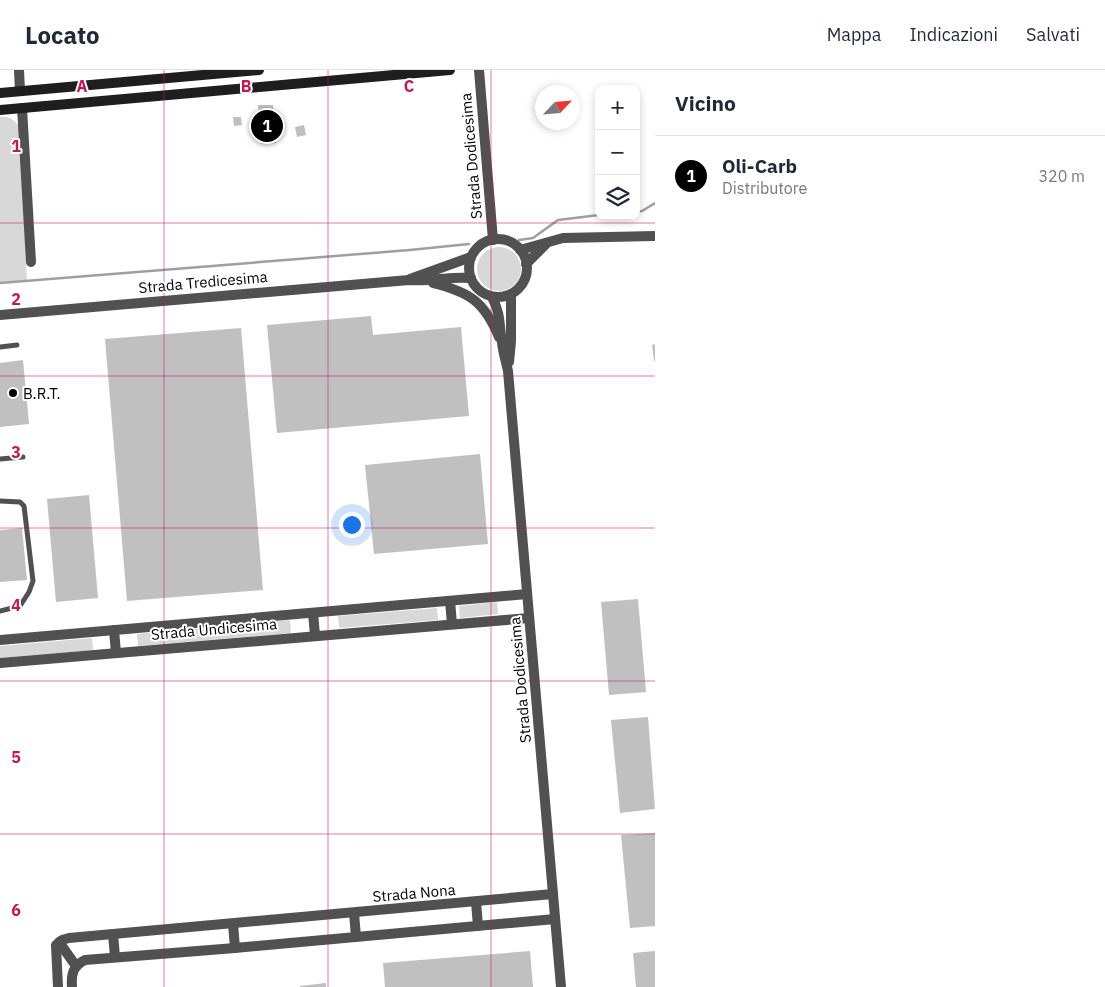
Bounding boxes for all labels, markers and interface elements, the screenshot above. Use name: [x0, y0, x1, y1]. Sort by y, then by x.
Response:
text: Locato: [25, 19, 100, 51]
text: Mappa: [827, 23, 881, 46]
text: Indicazioni: [909, 23, 998, 46]
text: Salvati: [1026, 23, 1080, 46]
text: A: [77, 76, 88, 96]
text: B: [241, 76, 252, 96]
text: C: [404, 76, 414, 96]
north arrow: [535, 85, 580, 130]
map controls: [595, 85, 640, 220]
button: +: [595, 85, 640, 130]
text: Vicino: [675, 89, 736, 117]
street label: Strada Dodicesima: [456, 92, 486, 220]
pin: 1: [251, 107, 283, 145]
button: −: [595, 130, 640, 175]
text: 1: [11, 136, 21, 156]
text: Oli-Carb: [722, 154, 797, 178]
text: 1: [686, 166, 696, 186]
text: 320 m: [1038, 166, 1085, 186]
button: layers: [595, 175, 640, 220]
text: Distributore: [722, 178, 807, 198]
street label: Strada Tredicesima: [138, 267, 268, 297]
text: 2: [11, 289, 21, 309]
place label: B.R.T.: [23, 384, 61, 403]
marker: B.R.T.: [7, 387, 19, 399]
text: 3: [11, 442, 21, 462]
your location: [339, 512, 365, 538]
text: 4: [11, 595, 21, 615]
street label: Strada Undicesima: [150, 614, 278, 644]
street label: Strada Dodicesima: [505, 616, 535, 744]
text: 5: [11, 747, 21, 767]
street label: Strada Nona: [372, 880, 456, 906]
text: 6: [11, 900, 21, 920]

